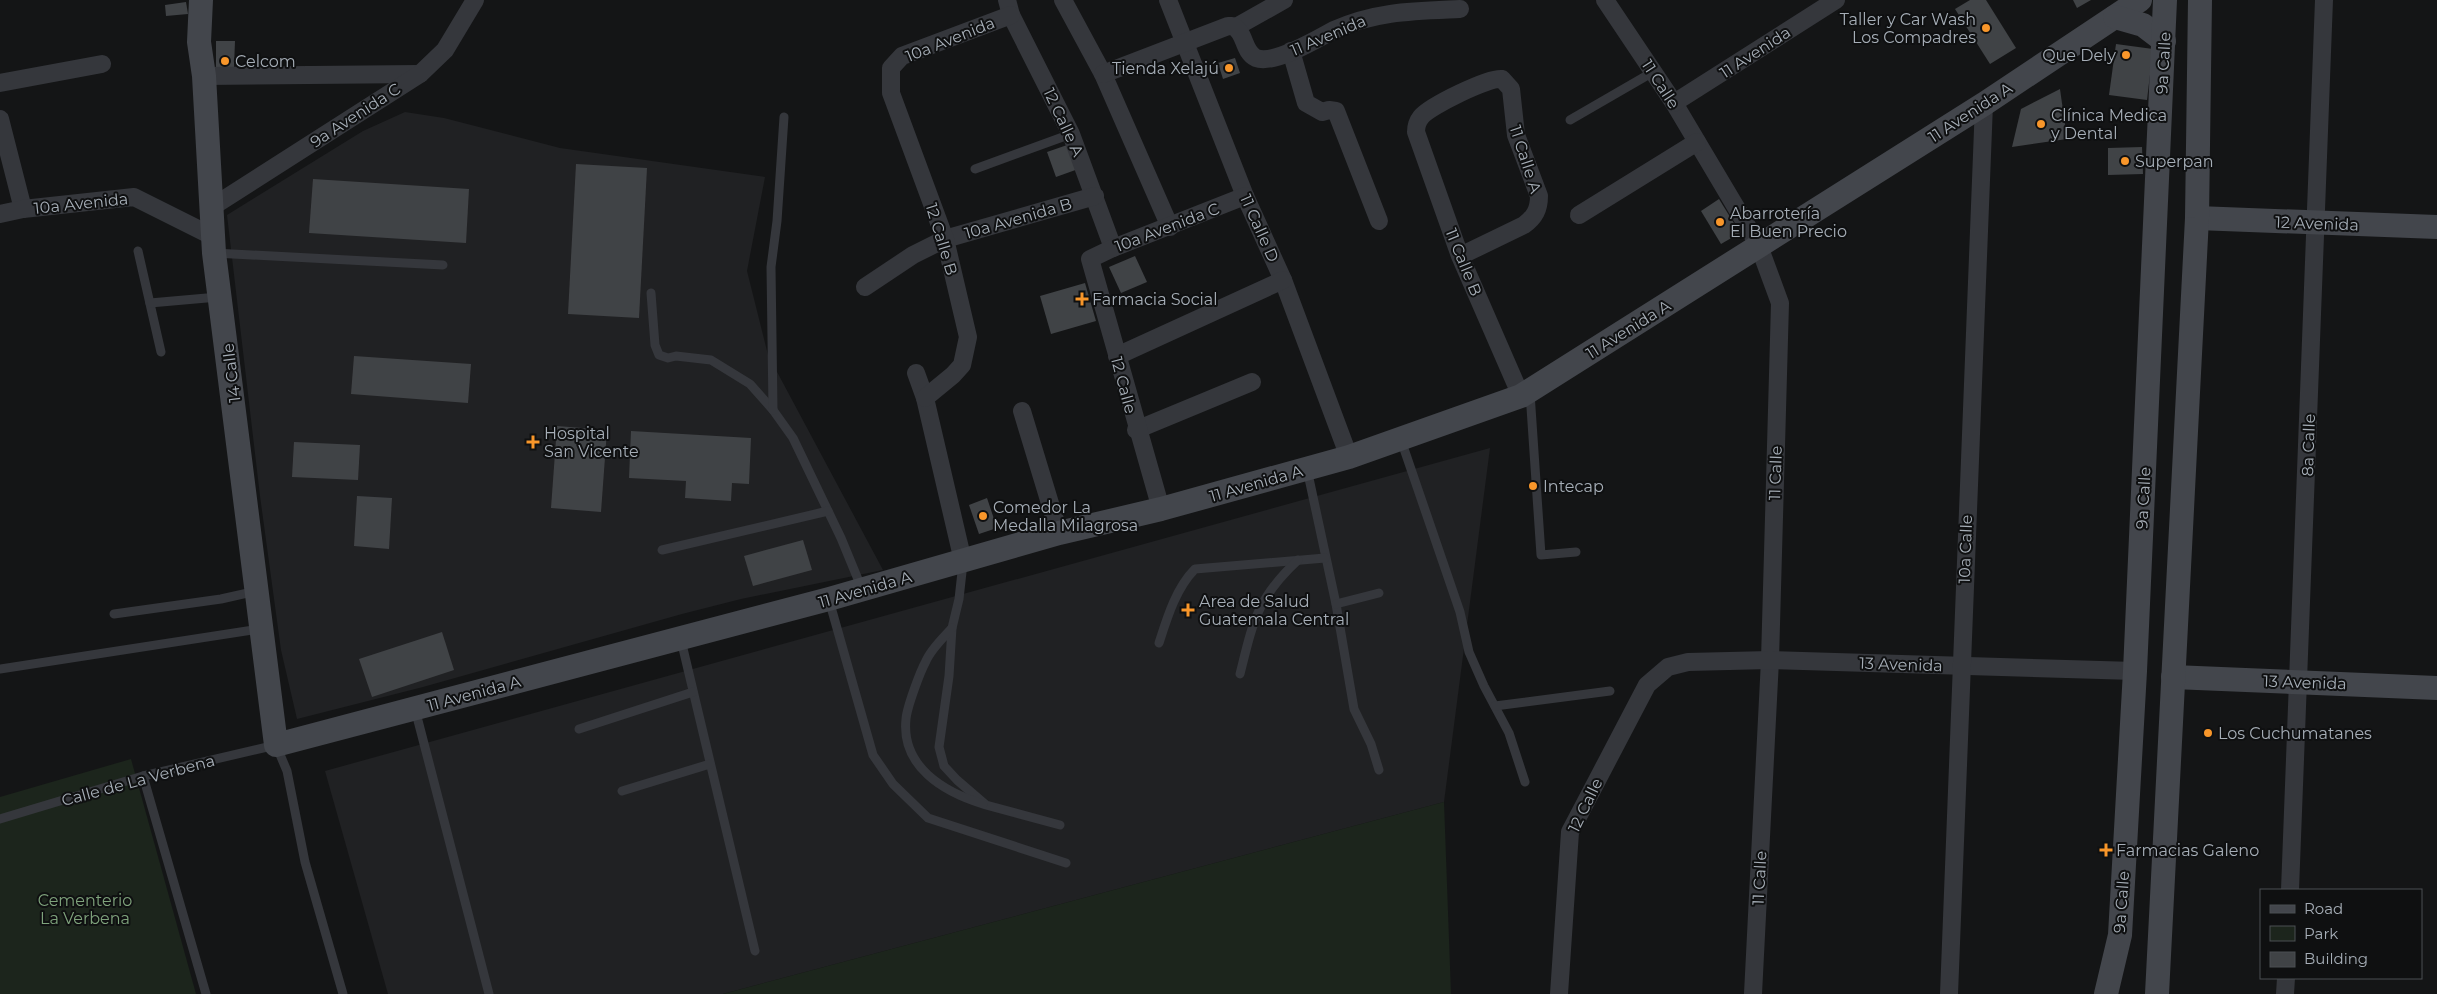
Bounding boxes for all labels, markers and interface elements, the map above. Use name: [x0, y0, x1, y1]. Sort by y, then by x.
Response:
place label: Taller y Car Wash Los Compadres: [1840, 10, 1976, 47]
street label: 11 Avenida: [1288, 11, 1369, 60]
street label: 10a Avenida: [903, 13, 998, 66]
marker: Taller y Car Wash Los Compadres: [1980, 22, 1992, 34]
street label: 11 Avenida: [1716, 23, 1794, 82]
street label: 9a Calle: [2152, 31, 2175, 95]
place label: Que Dely: [2042, 46, 2116, 65]
marker: Que Dely: [2120, 49, 2132, 61]
place label: Celcom: [235, 52, 296, 71]
marker: Celcom: [219, 55, 231, 67]
street label: 11 Calle: [1638, 56, 1683, 112]
place label: Tienda Xelajú: [1112, 59, 1219, 78]
marker: Tienda Xelajú: [1223, 62, 1235, 74]
street label: 11 Avenida A: [1925, 78, 2016, 147]
street label: 9a Avenida C: [307, 79, 404, 152]
street label: 12 Calle A: [1039, 85, 1088, 160]
place label: Clínica Medica y Dental: [2050, 106, 2167, 143]
marker: Clínica Medica y Dental: [2035, 118, 2047, 130]
street label: 11 Calle A: [1506, 123, 1546, 196]
place label: Superpan: [2135, 152, 2213, 171]
marker: Superpan: [2119, 155, 2131, 167]
street label: 10a Avenida: [33, 189, 129, 218]
street label: 11 Calle D: [1236, 191, 1283, 265]
street label: 10a Avenida B: [962, 194, 1074, 243]
street label: 10a Avenida C: [1112, 199, 1222, 256]
street label: 12 Calle B: [922, 201, 961, 277]
place label: Abarrotería El Buen Precio: [1730, 204, 1847, 241]
street label: 12 Avenida: [2275, 213, 2359, 234]
marker: Abarrotería El Buen Precio: [1714, 216, 1726, 228]
street label: 11 Calle B: [1441, 226, 1486, 299]
place label: Farmacia Social: [1092, 290, 1218, 309]
marker: Farmacia Social: [1076, 293, 1088, 305]
street label: 11 Avenida A: [1583, 296, 1674, 363]
street label: 14 Calle: [218, 342, 245, 404]
street label: 12 Calle: [1107, 355, 1140, 416]
street label: 8a Calle: [2298, 413, 2319, 477]
place label: Hospital San Vicente: [544, 424, 639, 461]
marker: Hospital San Vicente: [526, 435, 540, 449]
street label: 11 Calle: [1765, 445, 1786, 501]
street label: 11 Avenida A: [1207, 461, 1305, 506]
street label: 9a Calle: [2132, 466, 2155, 530]
place label: Intecap: [1543, 477, 1604, 496]
marker: Intecap: [1527, 480, 1539, 492]
place label: Comedor La Medalla Milagrosa: [993, 498, 1138, 535]
marker: Comedor La Medalla Milagrosa: [977, 510, 989, 522]
street label: 10a Calle: [1955, 514, 1976, 584]
street label: 11 Avenida A: [816, 567, 914, 612]
place label: Area de Salud Guatemala Central: [1199, 592, 1349, 629]
marker: Area de Salud Guatemala Central: [1181, 603, 1195, 617]
street label: 13 Avenida: [1859, 654, 1943, 675]
street label: 11 Avenida A: [425, 672, 523, 715]
street label: 13 Avenida: [2263, 672, 2347, 693]
place label: Los Cuchumatanes: [2218, 724, 2372, 743]
marker: Los Cuchumatanes: [2202, 727, 2214, 739]
street label: Calle de La Verbena: [59, 751, 217, 810]
street label: 12 Calle: [1564, 775, 1607, 835]
place label: Farmacias Galeno: [2116, 841, 2259, 860]
marker: Farmacias Galeno: [2100, 844, 2112, 856]
street label: 11 Calle: [1749, 850, 1770, 906]
street label: 9a Calle: [2110, 870, 2133, 934]
legend: [2260, 889, 2422, 979]
park label: Cementerio La Verbena: [38, 891, 132, 928]
text: Road: [2304, 899, 2343, 918]
text: Park: [2304, 924, 2338, 943]
text: Building: [2304, 949, 2368, 968]

